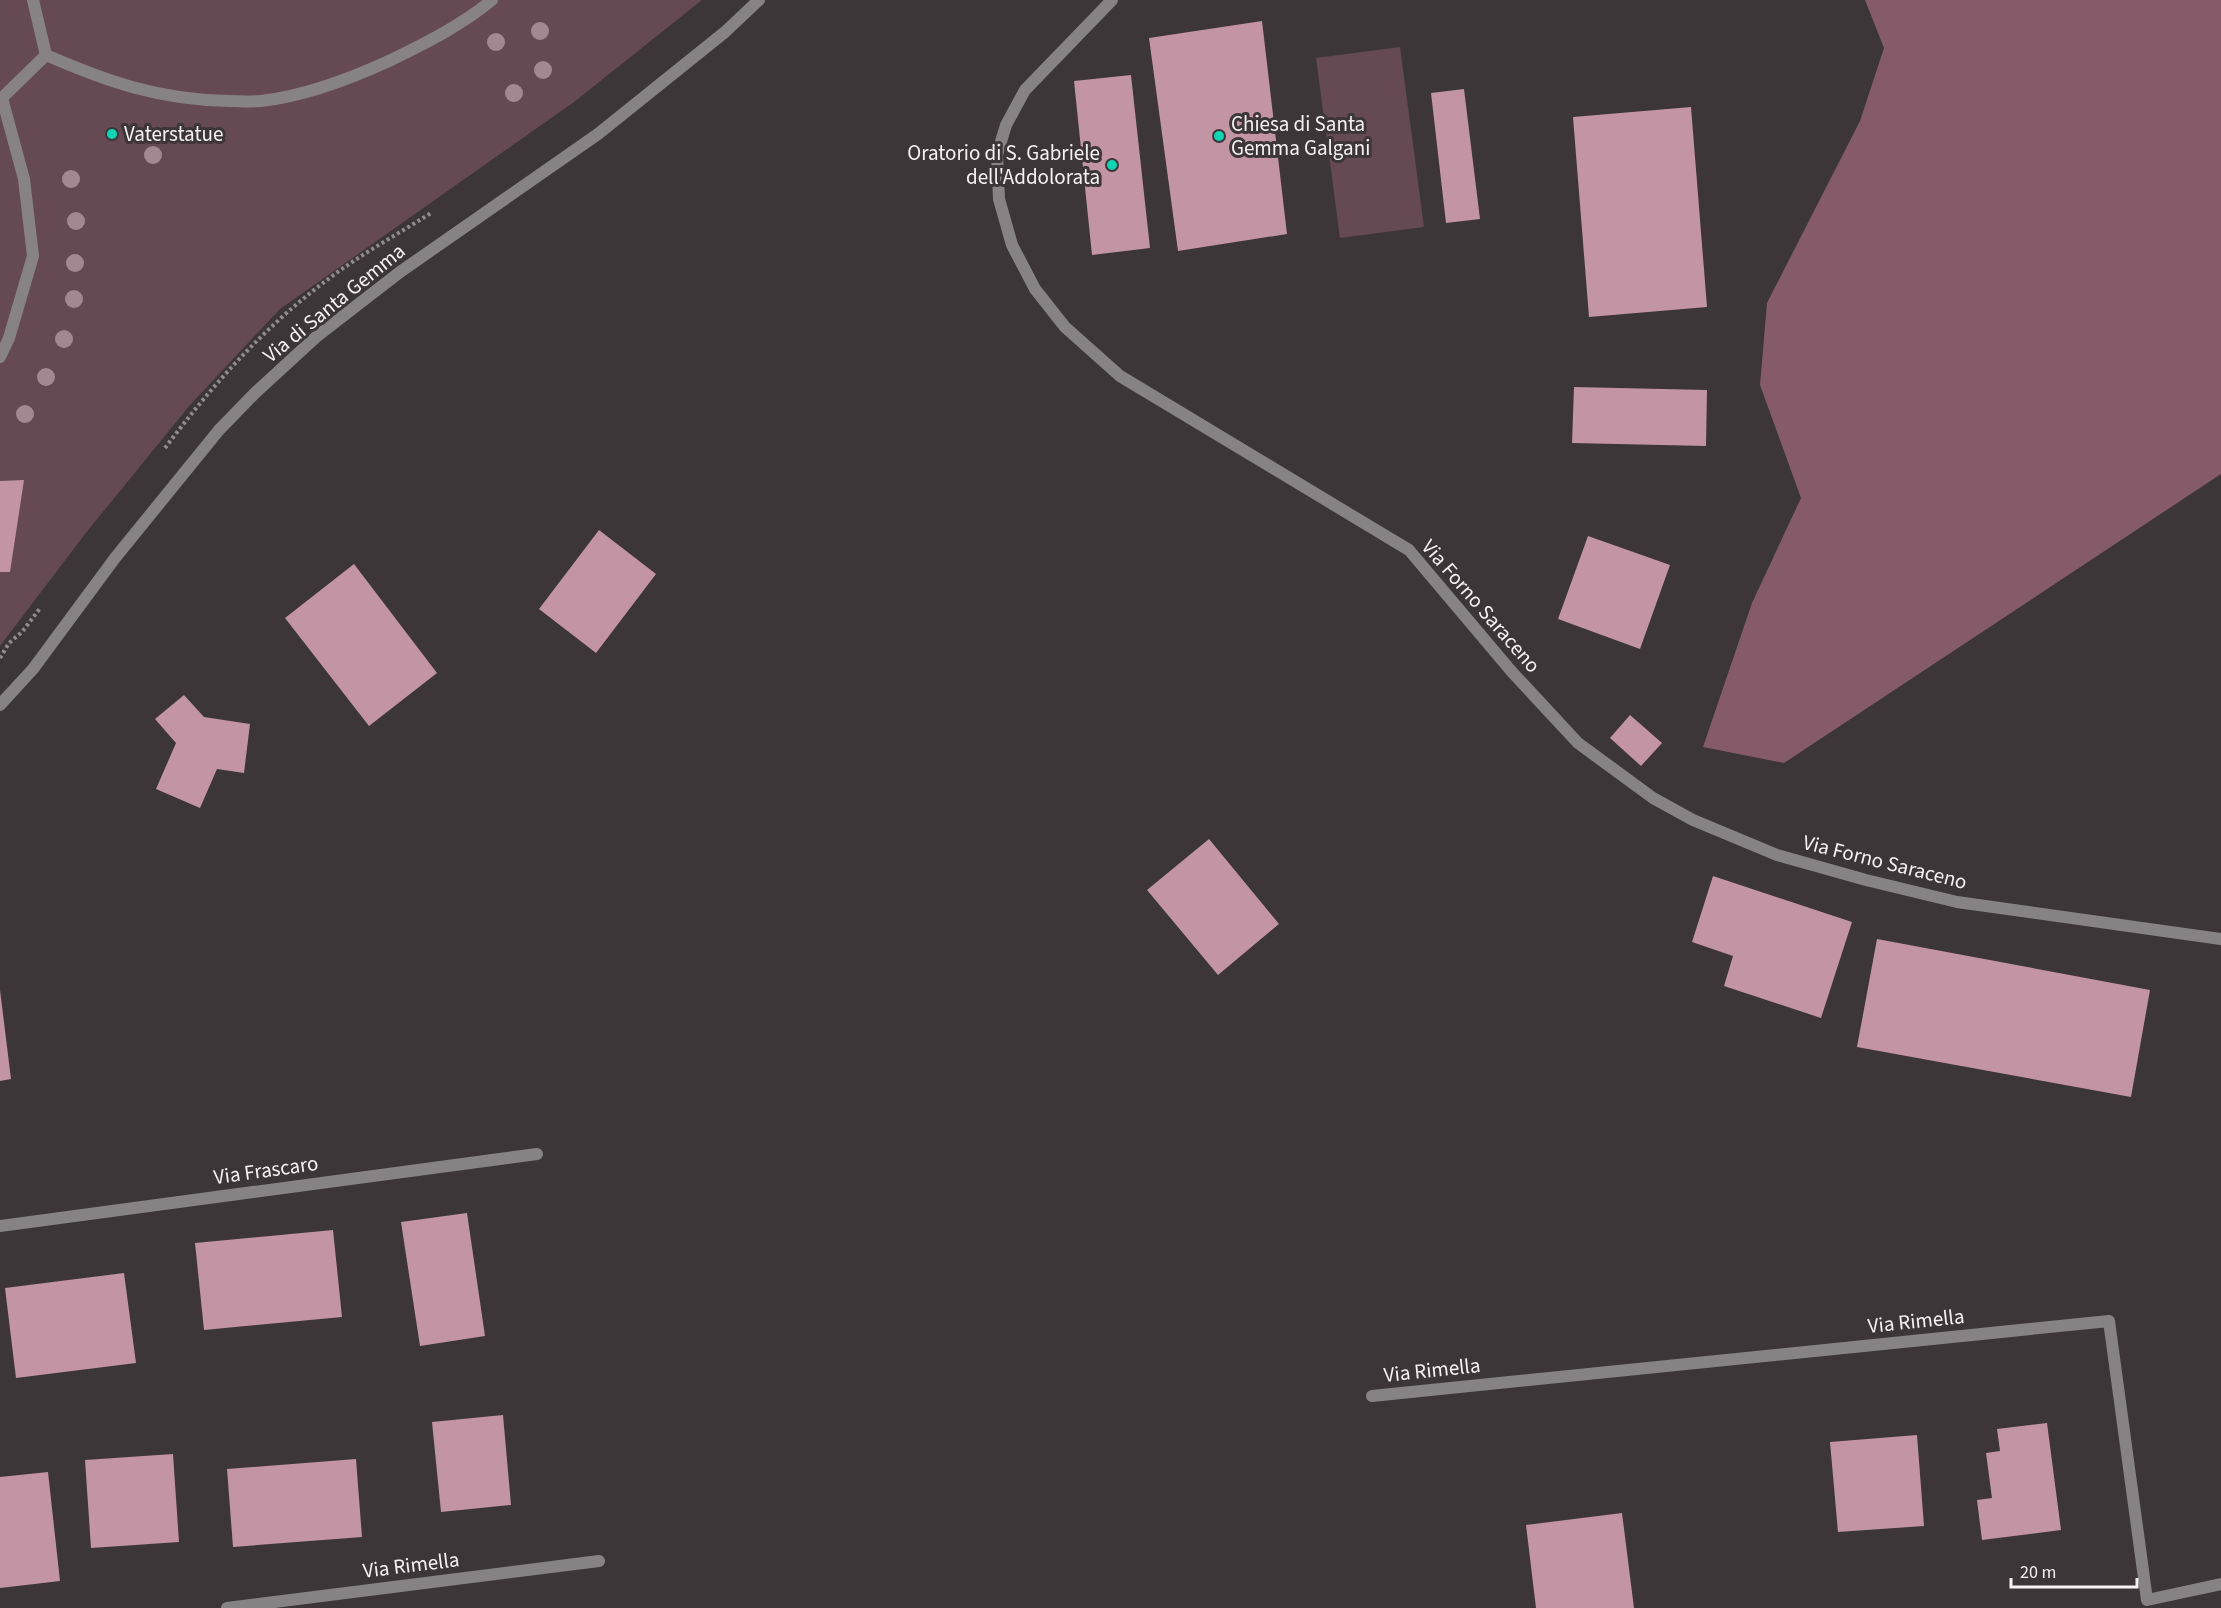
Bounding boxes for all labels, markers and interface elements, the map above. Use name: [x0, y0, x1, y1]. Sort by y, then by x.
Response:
place label: Chiesa di Santa Gemma Galgani: [1231, 109, 1370, 163]
place label: Vaterstatue: [124, 119, 223, 149]
marker: Vaterstatue: [105, 127, 119, 141]
marker: Chiesa di Santa Gemma Galgani: [1212, 129, 1226, 143]
place label: Oratorio di S. Gabriele dell'Addolorata: [907, 138, 1100, 192]
marker: Oratorio di S. Gabriele dell'Addolorata: [1105, 158, 1119, 172]
street label: Via di Santa Gemma: [256, 236, 412, 370]
street label: Via Forno Saraceno: [1415, 533, 1547, 679]
street label: Via Forno Saraceno: [1800, 827, 1970, 897]
street label: Via Frascaro: [212, 1148, 320, 1192]
street label: Via Rimella: [1866, 1301, 1966, 1341]
street label: Via Rimella: [1382, 1350, 1482, 1390]
street label: Via Rimella: [361, 1544, 461, 1586]
scale bar: [2011, 1551, 2137, 1589]
text: 20 m: [2020, 1560, 2056, 1585]

